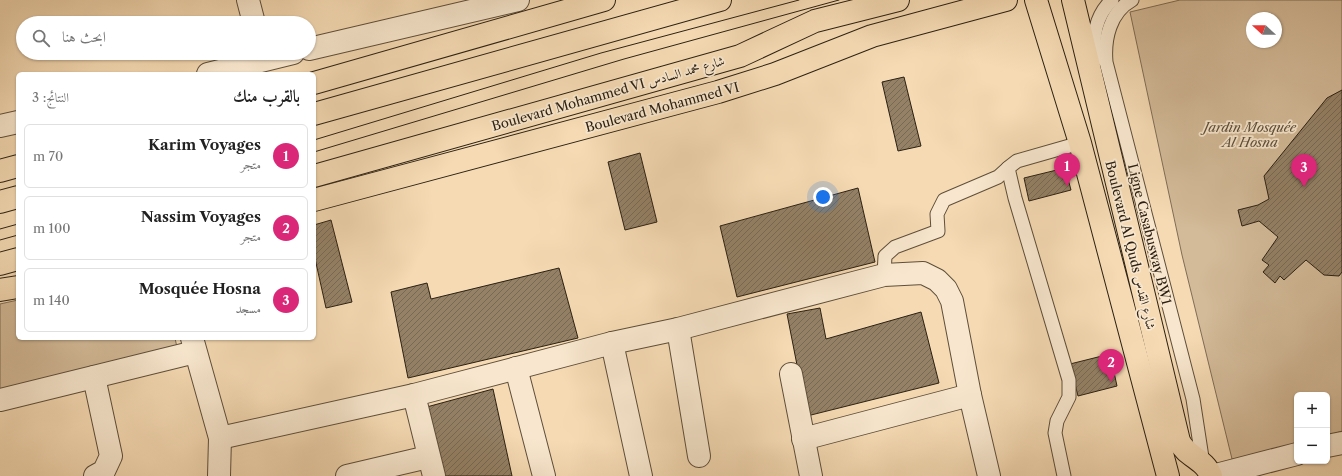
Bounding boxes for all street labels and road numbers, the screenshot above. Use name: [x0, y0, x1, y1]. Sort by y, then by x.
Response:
street label: Boulevard Mohammed VI شارع محمد السادس: [490, 52, 726, 134]
street label: Boulevard Mohammed VI: [583, 79, 741, 135]
street label: Boulevard Al Quds شارع القدس: [1098, 159, 1160, 332]
street label: Ligne Casabusway BW1: [1125, 162, 1175, 307]

